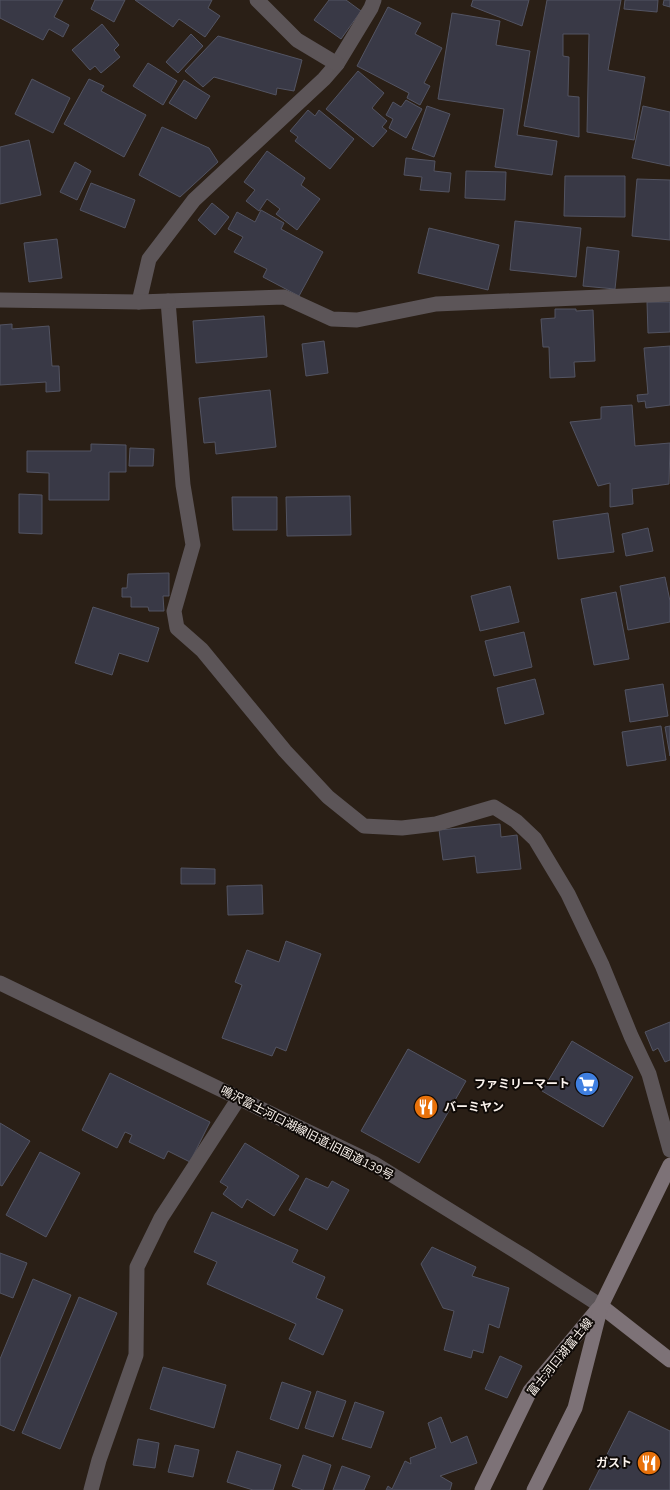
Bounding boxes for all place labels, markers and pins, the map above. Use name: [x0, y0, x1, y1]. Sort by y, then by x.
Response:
supermarket icon: ファミリーマート: [574, 1071, 600, 1097]
place label: ファミリーマート: [474, 1076, 570, 1092]
restaurant icon: バーミヤン: [413, 1094, 439, 1120]
place label: バーミヤン: [444, 1099, 504, 1115]
restaurant icon: ガスト: [636, 1450, 662, 1476]
place label: ガスト: [596, 1455, 632, 1471]

